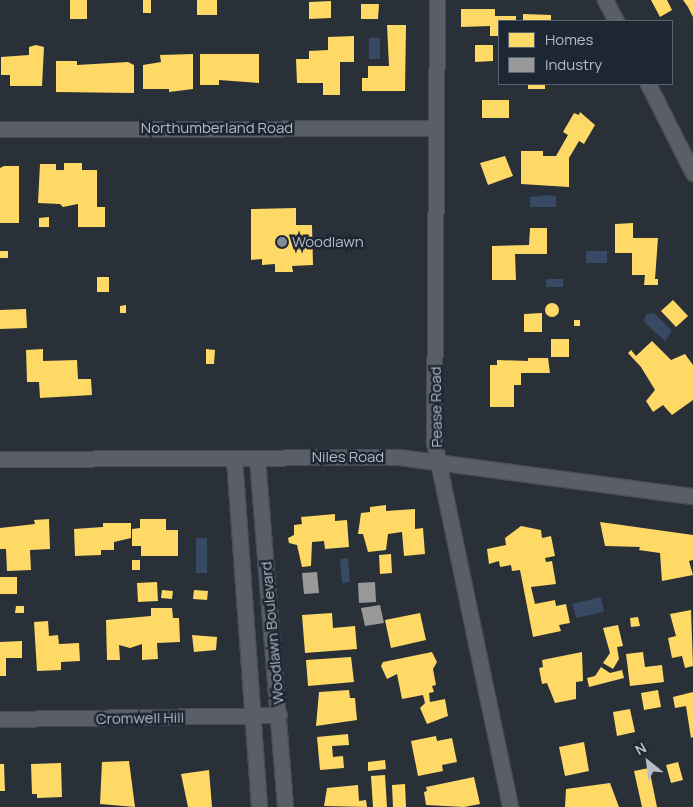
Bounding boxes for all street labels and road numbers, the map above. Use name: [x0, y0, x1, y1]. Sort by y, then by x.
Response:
street label: Northumberland Road: [141, 119, 293, 137]
street label: Pease Road: [426, 366, 446, 448]
street label: Niles Road: [312, 448, 384, 466]
street label: Woodlawn Boulevard: [257, 561, 287, 705]
street label: Cromwell Hill: [96, 708, 184, 728]

